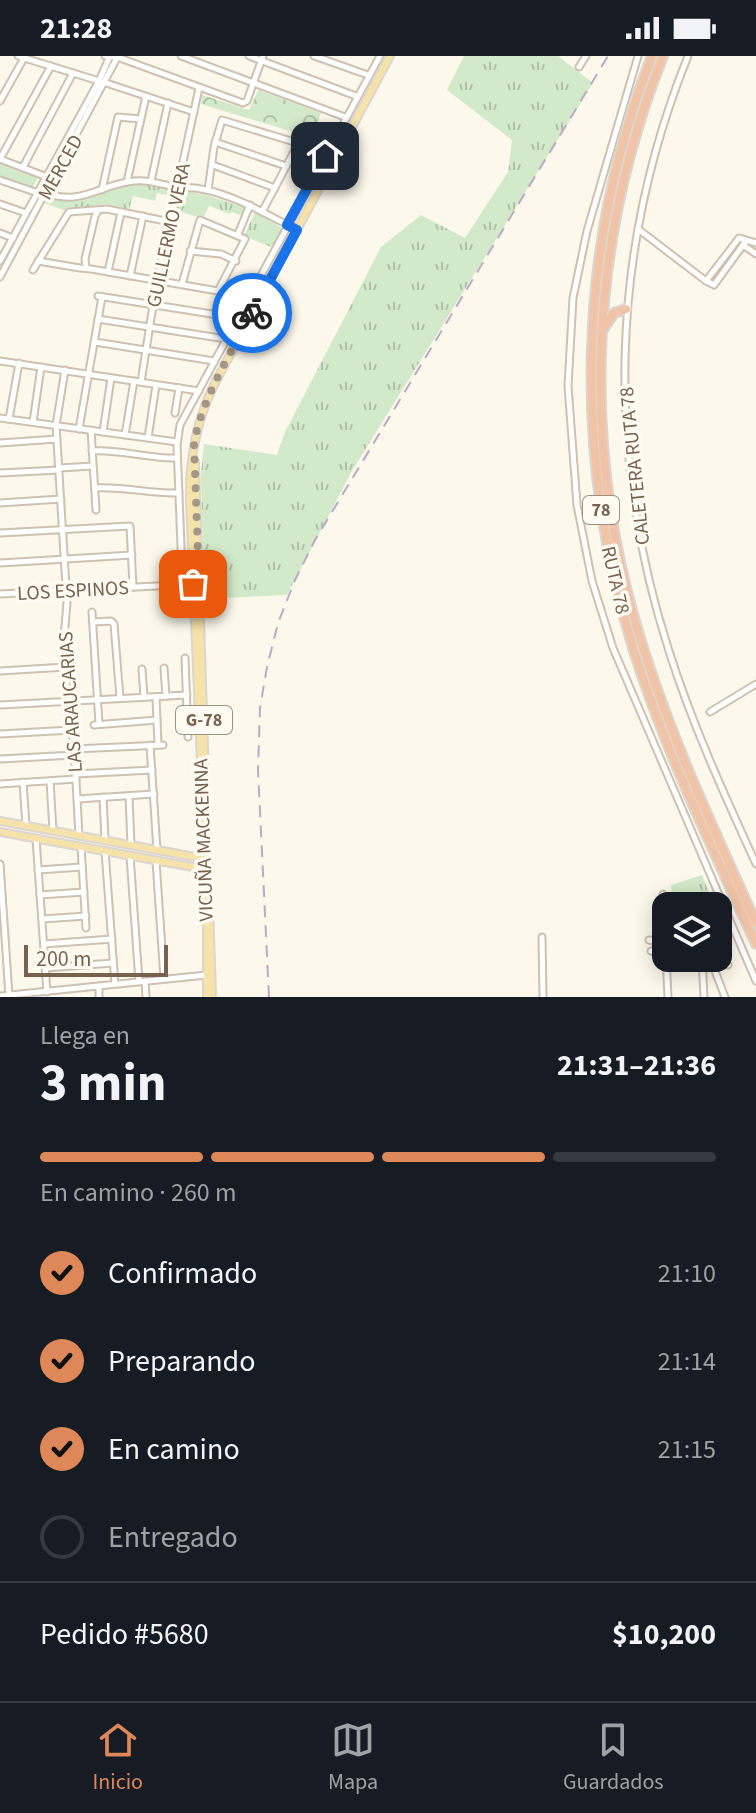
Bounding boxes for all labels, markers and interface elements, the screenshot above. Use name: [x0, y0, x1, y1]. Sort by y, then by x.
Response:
text: 21:28: [40, 7, 112, 50]
pin: [291, 122, 359, 190]
street label: MERCED: [31, 130, 90, 205]
icon: home: [303, 134, 347, 178]
street label: GUILLERMO VERA: [140, 160, 198, 310]
courier: [212, 273, 292, 353]
icon: bike: [230, 291, 274, 335]
street label: CALETERA RUTA 78: [613, 385, 657, 546]
road number: 78: [583, 496, 619, 524]
street label: RUTA 78: [594, 543, 636, 617]
pin: [159, 550, 227, 618]
icon: bag: [171, 562, 215, 606]
street label: LOS ESPINOS: [16, 574, 130, 608]
street label: LAS ARAUCARIAS: [52, 630, 90, 773]
road number: G-78: [176, 706, 232, 734]
street label: VICUÑA MACKENNA: [187, 758, 221, 922]
map controls: [652, 892, 732, 972]
button: layers: [652, 892, 732, 972]
scale bar: [24, 941, 168, 977]
text: 200 m: [36, 943, 91, 975]
text: Llega en: [40, 1017, 130, 1054]
text: 21:31–21:36: [557, 1044, 716, 1087]
text: 3 min: [40, 1047, 167, 1121]
text: En camino · 260 m: [40, 1174, 236, 1211]
icon: check: [40, 1251, 84, 1295]
text: Confirmado: [108, 1252, 257, 1295]
text: 21:10: [658, 1255, 716, 1292]
icon: check: [40, 1339, 84, 1383]
text: Preparando: [108, 1340, 255, 1383]
text: 21:14: [658, 1343, 716, 1380]
icon: check: [40, 1427, 84, 1471]
text: En camino: [108, 1428, 240, 1471]
text: 21:15: [658, 1431, 716, 1468]
text: Entregado: [108, 1516, 238, 1559]
text: Pedido #5680: [40, 1613, 209, 1656]
text: $10,200: [612, 1613, 716, 1656]
tab: Inicio: [92, 1718, 143, 1798]
tab: Mapa: [328, 1718, 378, 1798]
tab: Guardados: [563, 1718, 664, 1798]

